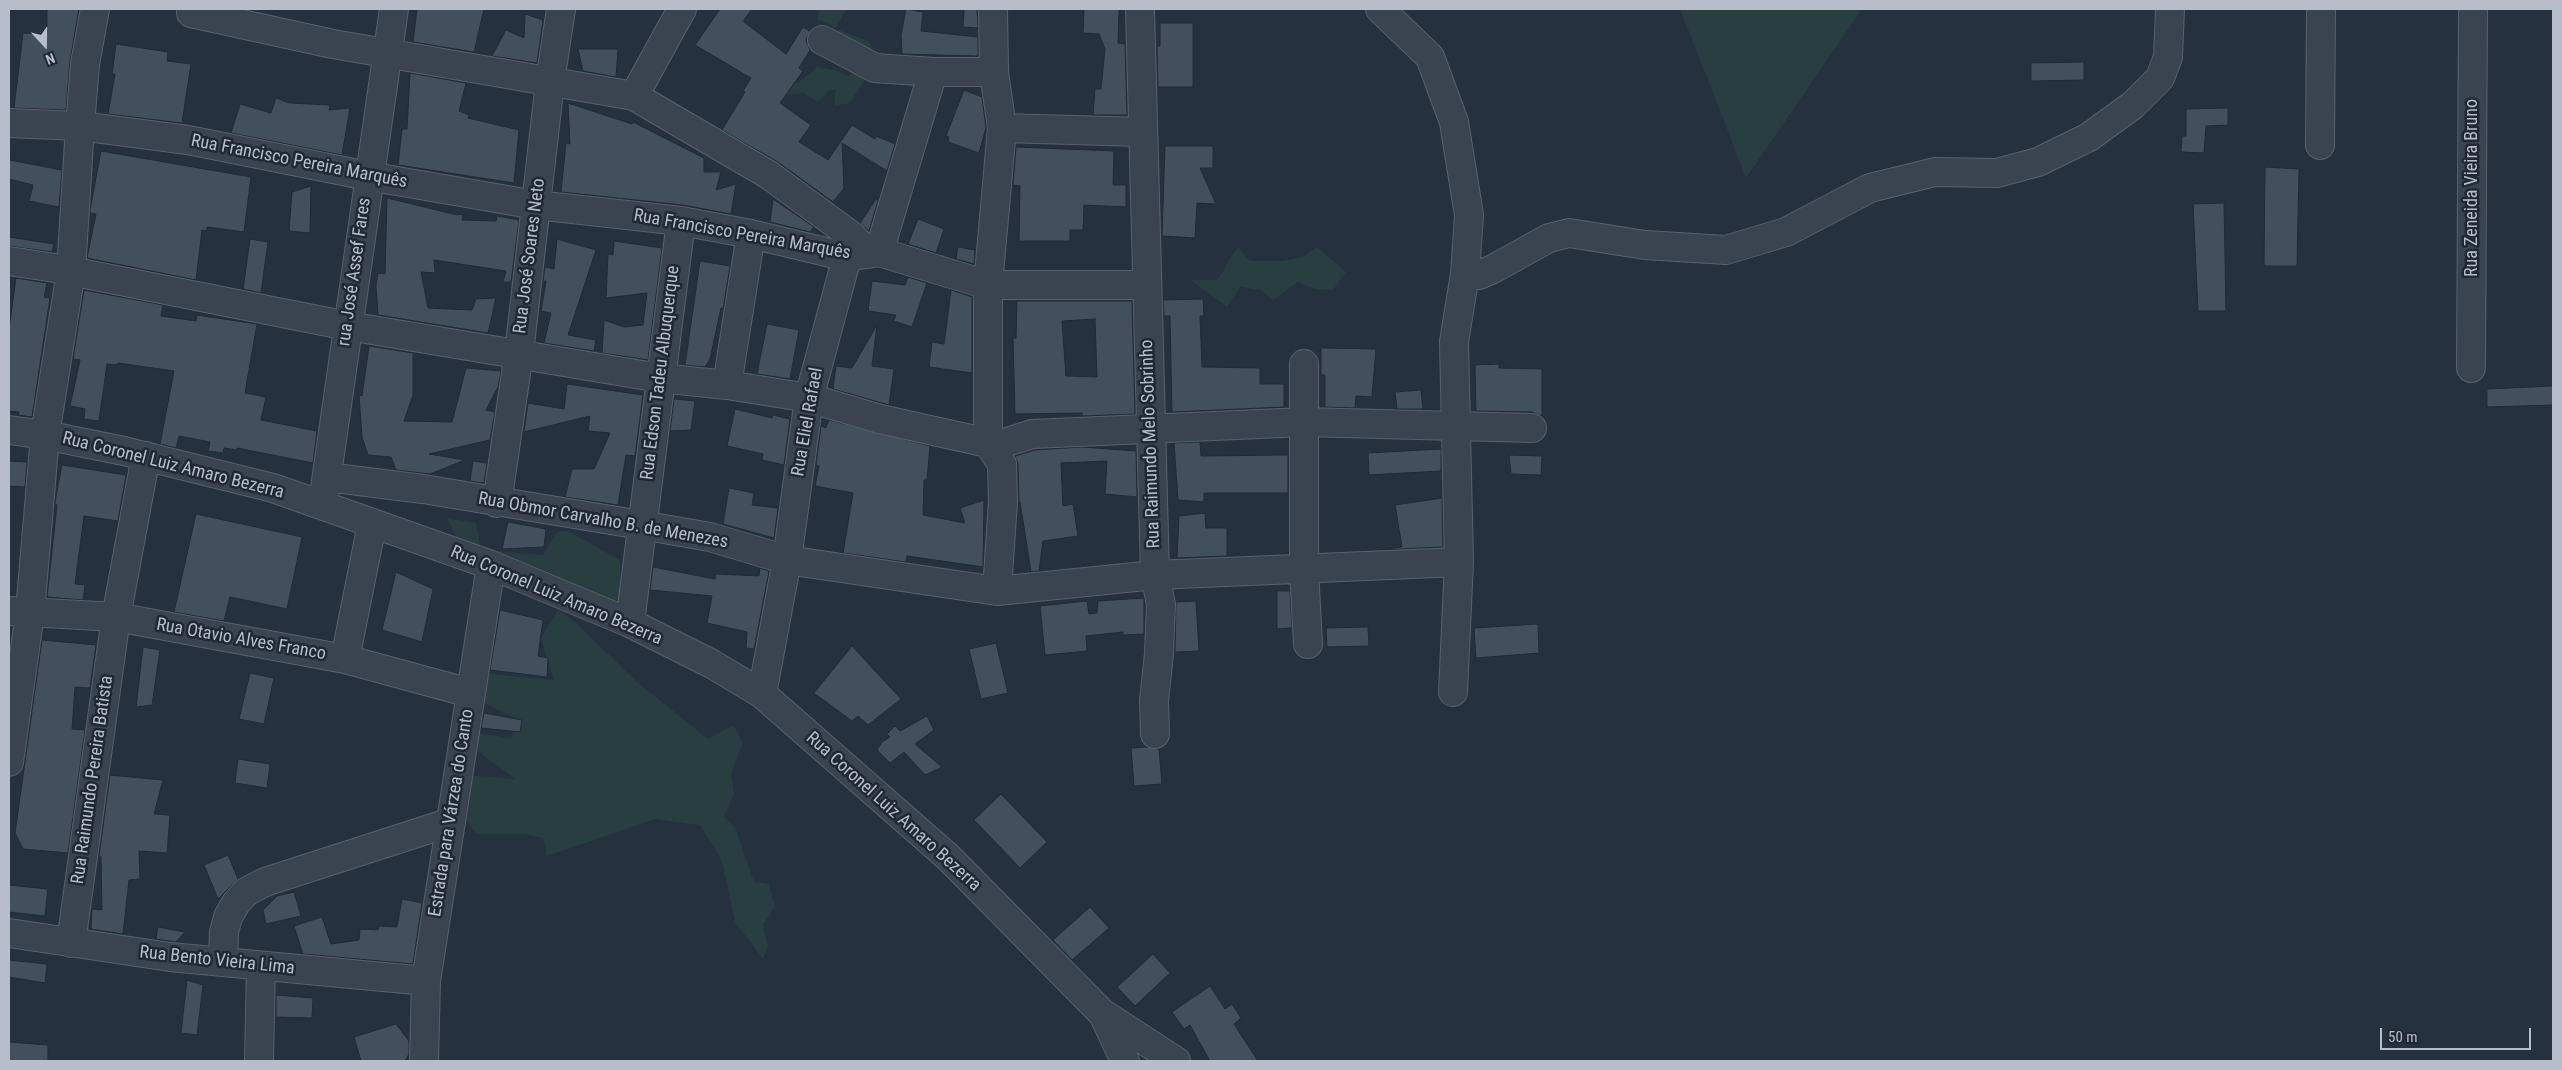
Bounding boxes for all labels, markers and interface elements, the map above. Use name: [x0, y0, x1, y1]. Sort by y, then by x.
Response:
north arrow: [20, 20, 70, 70]
text: N: [44, 50, 57, 68]
street label: Rua Zeneida Vieira Bruno: [2461, 99, 2483, 277]
street label: Rua Francisco Pereira Marquês: [189, 130, 409, 194]
street label: Rua José Soares Neto: [510, 177, 550, 335]
street label: rua José Assef Fares: [334, 196, 376, 348]
street label: Rua Francisco Pereira Marquês: [632, 205, 852, 265]
street label: Rua Edson Tadeu Albuquerque: [637, 265, 685, 481]
street label: Rua Raimundo Melo Sobrinho: [1137, 339, 1165, 549]
street label: Rua Eliel Rafael: [788, 366, 828, 478]
street label: Rua Coronel Luiz Amaro Bezerra: [60, 428, 286, 504]
street label: Rua Obmor Carvalho B. de Menezes: [476, 488, 730, 554]
street label: Rua Coronel Luiz Amaro Bezerra: [447, 542, 665, 650]
street label: Rua Otavio Alves Franco: [155, 614, 327, 666]
street label: Rua Raimundo Pereira Batista: [68, 674, 118, 886]
street label: Estrada para Várzea do Canto: [425, 708, 479, 918]
street label: Rua Coronel Luiz Amaro Bezerra: [801, 728, 985, 896]
street label: Rua Bento Vieira Lima: [138, 942, 296, 980]
scale bar: [2382, 1018, 2533, 1050]
text: 50 m: [2388, 1028, 2418, 1046]

